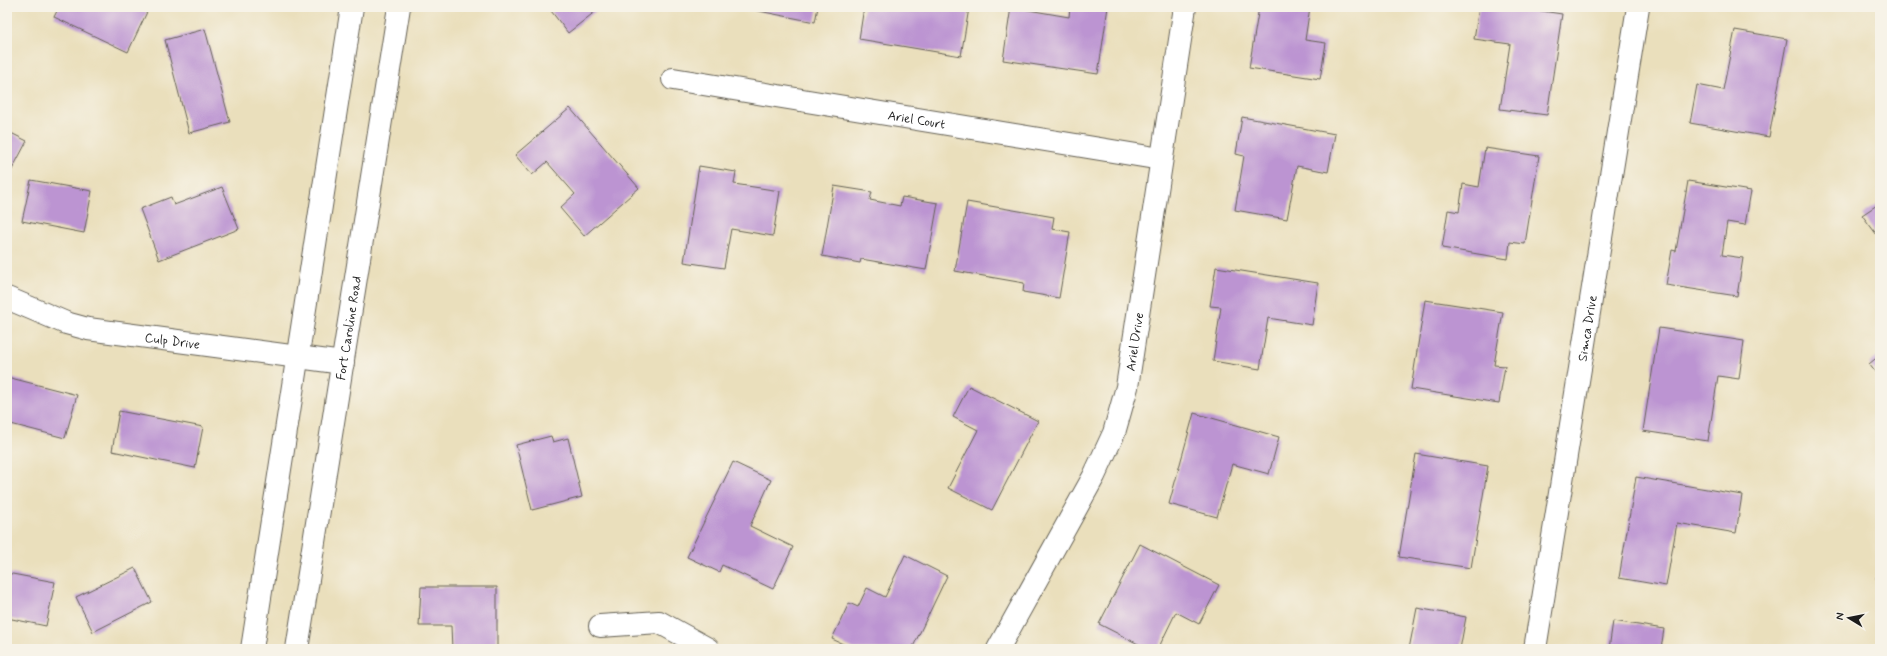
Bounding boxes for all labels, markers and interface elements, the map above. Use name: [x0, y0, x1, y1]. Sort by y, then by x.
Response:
street label: Ariel Court: [886, 107, 947, 134]
street label: Fort Caroline Road: [333, 275, 366, 381]
street label: Simca Drive: [1574, 294, 1602, 363]
street label: Ariel Drive: [1123, 311, 1148, 372]
street label: Culp Drive: [143, 330, 201, 354]
north arrow: [1829, 598, 1869, 638]
text: N: [1833, 612, 1848, 621]

